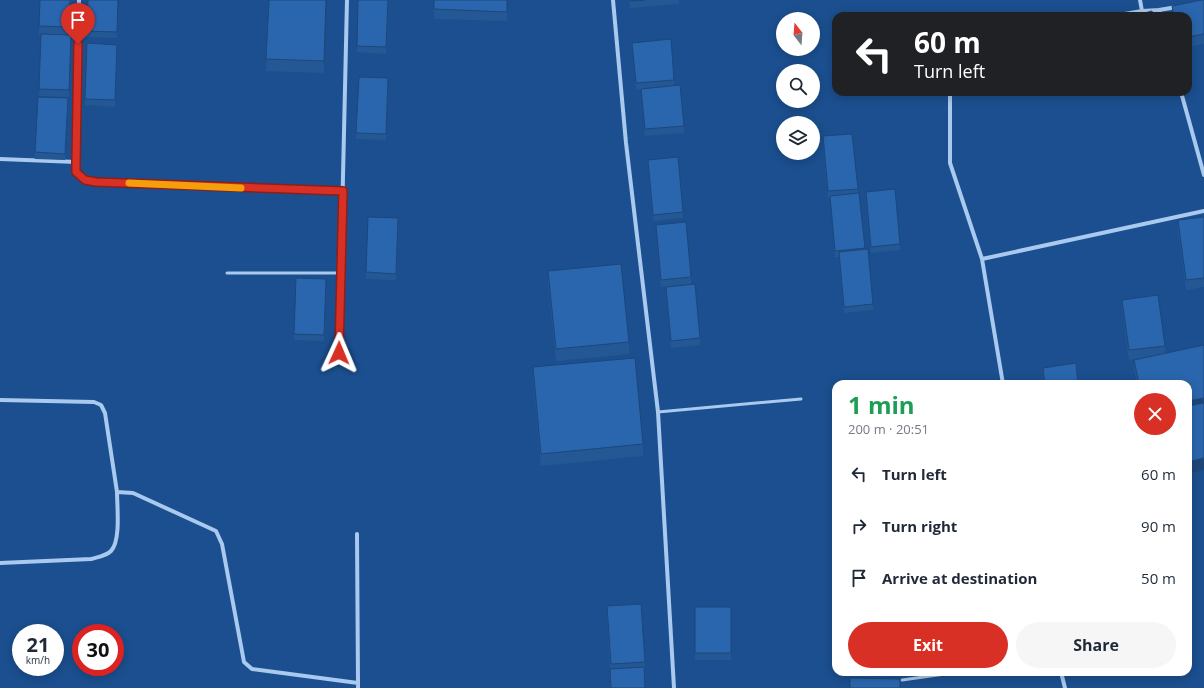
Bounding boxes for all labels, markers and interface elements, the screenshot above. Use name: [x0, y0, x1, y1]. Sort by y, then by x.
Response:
pin: [61, 3, 95, 44]
icon: arrive: [67, 9, 89, 31]
north arrow: [776, 12, 820, 56]
map controls: [776, 12, 820, 160]
text: 60 m: [914, 23, 981, 61]
icon: left: [848, 28, 900, 80]
text: Turn left: [914, 59, 985, 83]
button: search: [776, 64, 820, 108]
button: layers: [776, 116, 820, 160]
position arrow: [318, 332, 360, 374]
text: 1 min: [848, 388, 915, 421]
button: close: [1134, 393, 1176, 435]
text: 200 m · 20:51: [848, 420, 929, 438]
icon: left: [848, 463, 870, 485]
text: Turn left: [882, 464, 947, 484]
text: 60 m: [1141, 464, 1176, 484]
icon: right: [848, 515, 870, 537]
text: Turn right: [882, 516, 957, 536]
text: 90 m: [1141, 516, 1176, 536]
icon: arrive: [848, 567, 870, 589]
text: Arrive at destination: [882, 568, 1037, 588]
text: 50 m: [1141, 568, 1176, 588]
button: Exit: [848, 622, 1008, 668]
button: Share: [1016, 622, 1176, 668]
speed limit sign: 30: [72, 624, 124, 676]
text: 21: [27, 631, 49, 658]
text: km/h: [26, 653, 50, 667]

